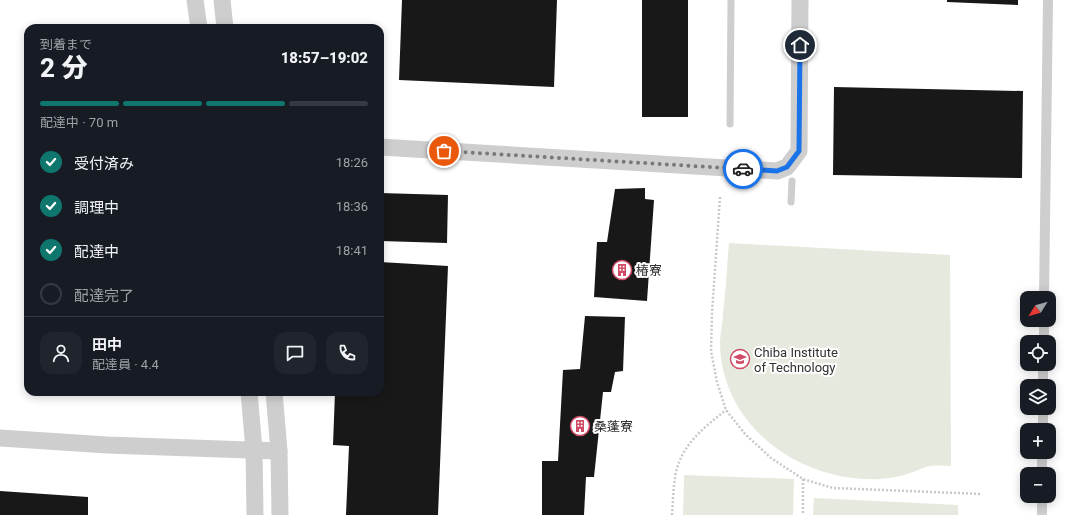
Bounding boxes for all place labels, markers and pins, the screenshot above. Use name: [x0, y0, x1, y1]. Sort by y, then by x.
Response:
pin: [783, 28, 817, 62]
pin: [427, 134, 461, 168]
building icon: 椿寮: [611, 259, 633, 281]
place label: 椿寮: [636, 263, 662, 278]
place label: Chiba Institute of Technology: [754, 345, 838, 375]
school or university icon: Chiba Institute of Technology: [729, 348, 751, 370]
building icon: 桑蓬寮: [569, 415, 591, 437]
place label: 桑蓬寮: [594, 419, 633, 434]

